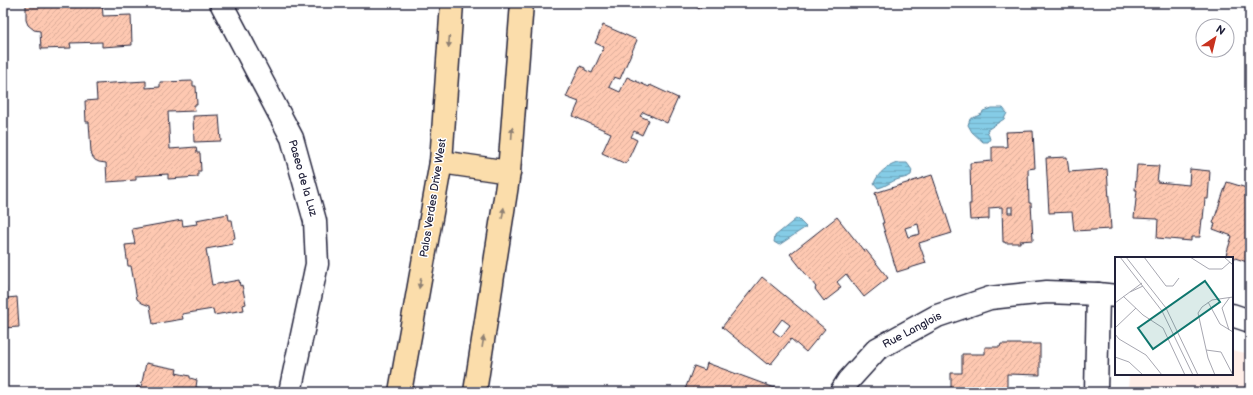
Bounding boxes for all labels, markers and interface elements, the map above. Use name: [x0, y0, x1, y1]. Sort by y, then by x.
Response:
north arrow: [1195, 18, 1235, 58]
text: N: [1213, 23, 1228, 38]
one-way arrow: [446, 36, 453, 48]
one-way arrow: [508, 127, 515, 139]
street label: Palos Verdes Drive West: [417, 137, 449, 258]
street label: Paseo de la Luz: [286, 138, 320, 218]
one-way arrow: [500, 207, 506, 220]
inset map: [1115, 257, 1233, 375]
one-way arrow: [416, 277, 422, 289]
street label: Rue Langlois: [880, 309, 944, 351]
one-way arrow: [480, 336, 486, 348]

